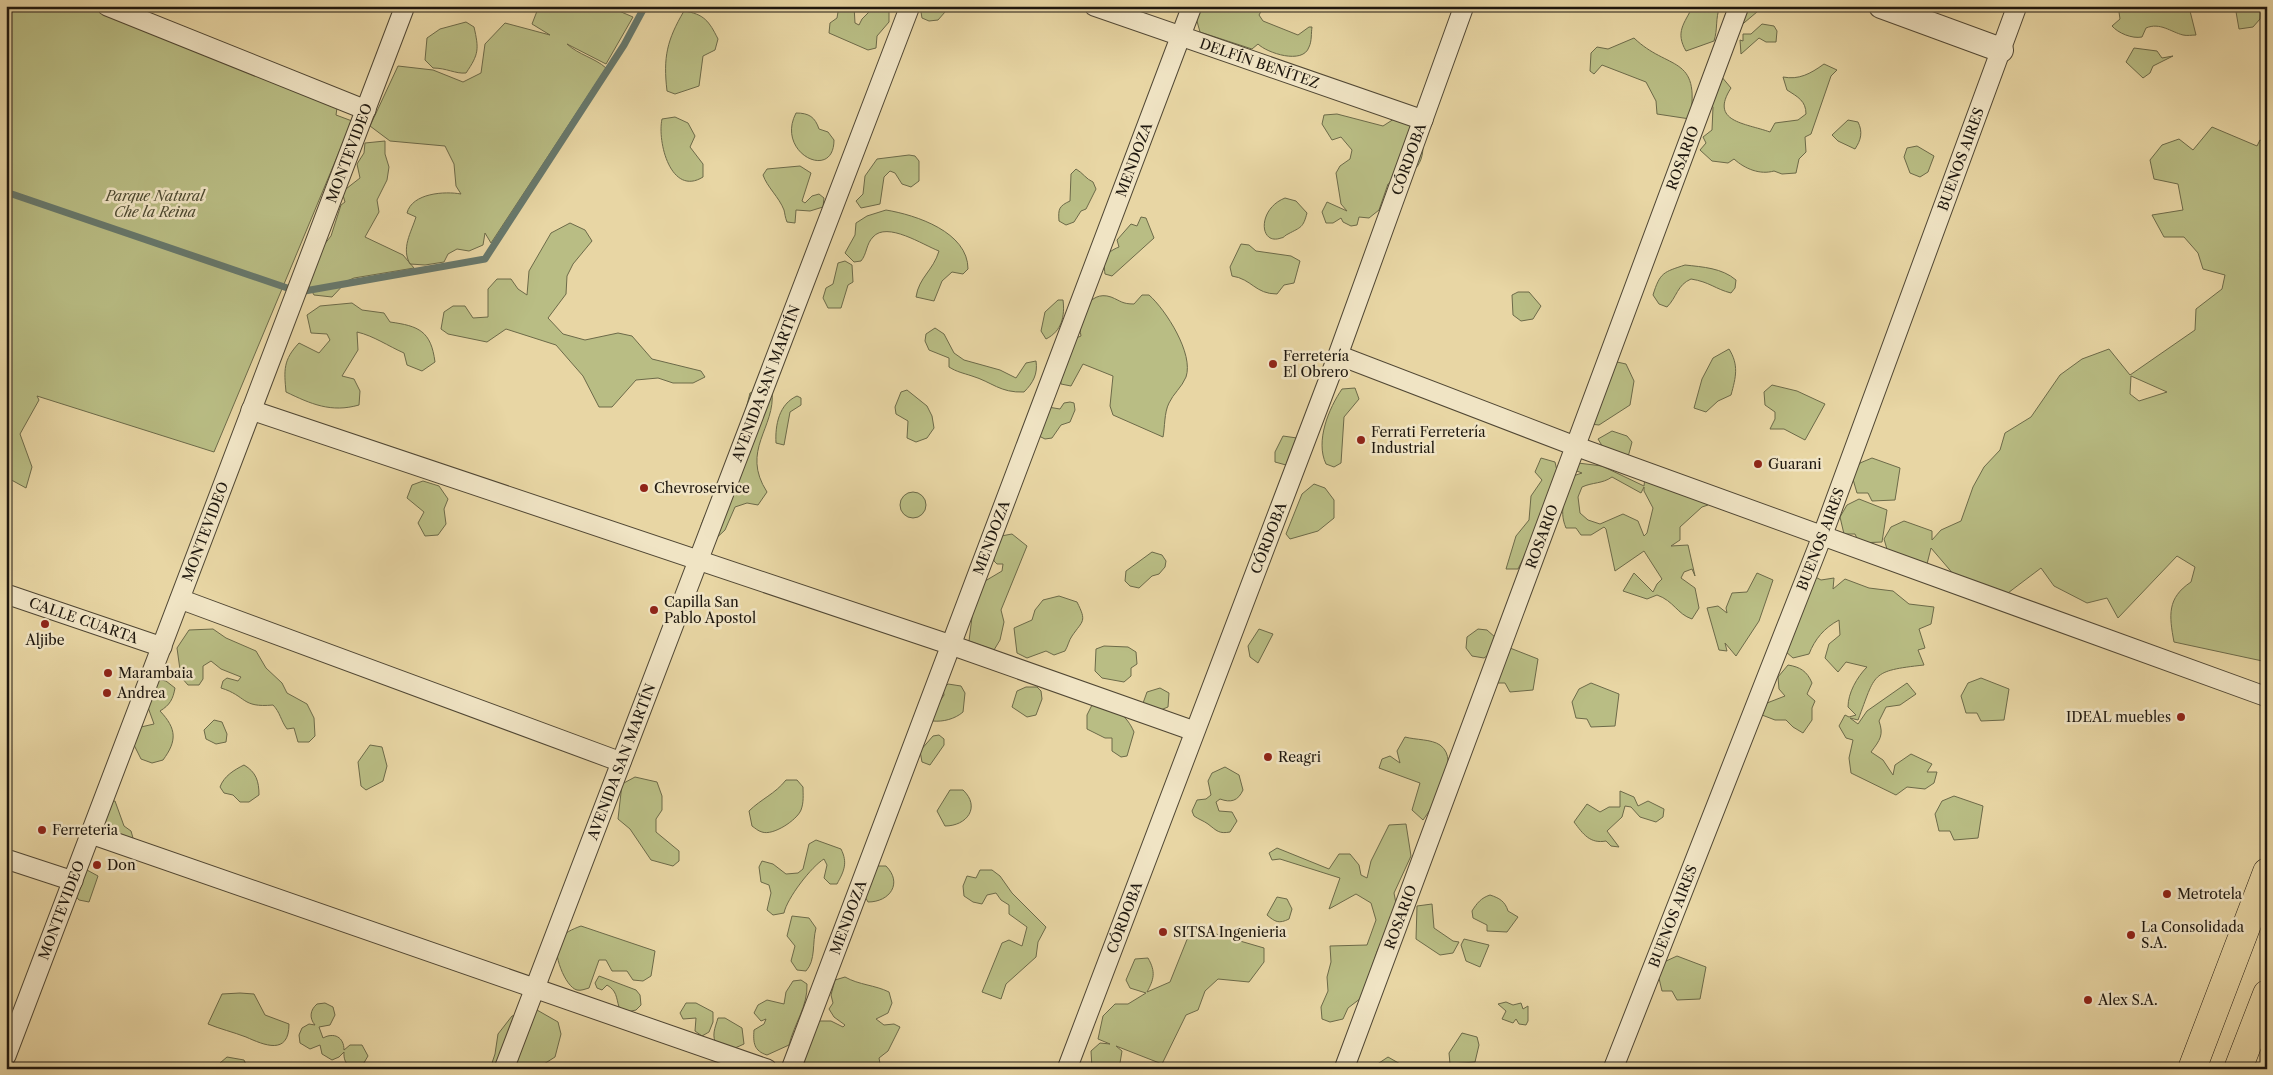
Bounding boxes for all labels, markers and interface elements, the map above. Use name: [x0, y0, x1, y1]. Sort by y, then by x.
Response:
street label: DELFÍN BENÍTEZ: [1197, 34, 1322, 92]
street label: MONTEVIDEO: [322, 101, 376, 205]
street label: BUENOS AIRES: [1933, 105, 1988, 213]
street label: MENDOZA: [1112, 119, 1157, 199]
street label: CÓRDOBA: [1387, 120, 1430, 198]
street label: ROSARIO: [1662, 123, 1703, 193]
park label: Parque Natural Che la Reina: [104, 187, 206, 221]
street label: AVENIDA SAN MARTÍN: [728, 302, 804, 465]
place label: Ferretería El Obrero: [1283, 347, 1350, 381]
marker: Ferretería El Obrero: [1267, 358, 1279, 370]
place label: Ferrati Ferretería Industrial: [1371, 423, 1486, 457]
marker: Ferrati Ferretería Industrial: [1355, 434, 1367, 446]
place label: Guarani: [1768, 455, 1822, 473]
marker: Guarani: [1752, 458, 1764, 470]
street label: MONTEVIDEO: [178, 479, 232, 584]
place label: Chevroservice: [654, 479, 750, 497]
marker: Chevroservice: [638, 482, 650, 494]
street label: BUENOS AIRES: [1793, 485, 1848, 593]
street label: MENDOZA: [969, 497, 1014, 577]
street label: CÓRDOBA: [1247, 499, 1291, 576]
street label: ROSARIO: [1522, 502, 1562, 571]
street label: CALLE CUARTA: [27, 593, 141, 647]
place label: Capilla San Pablo Apostol: [664, 593, 756, 627]
marker: Capilla San Pablo Apostol: [648, 604, 660, 616]
marker: Aljibe: [39, 618, 51, 630]
place label: Aljibe: [24, 631, 65, 649]
place label: Marambaia: [118, 664, 194, 682]
marker: Marambaia: [102, 667, 114, 679]
street label: AVENIDA SAN MARTÍN: [583, 681, 660, 843]
place label: Andrea: [116, 684, 166, 702]
marker: Andrea: [101, 687, 113, 699]
place label: IDEAL muebles: [2066, 708, 2171, 726]
marker: IDEAL muebles: [2175, 711, 2187, 723]
place label: Reagri: [1278, 748, 1321, 766]
marker: Reagri: [1262, 751, 1274, 763]
place label: Ferreteria: [52, 821, 119, 839]
marker: Ferreteria: [36, 824, 48, 836]
place label: Don: [107, 856, 136, 874]
street label: MONTEVIDEO: [34, 858, 88, 963]
marker: Don: [91, 859, 103, 871]
street label: BUENOS AIRES: [1645, 862, 1701, 970]
street label: MENDOZA: [826, 877, 871, 957]
street label: CÓRDOBA: [1103, 879, 1146, 956]
street label: ROSARIO: [1380, 882, 1421, 952]
place label: Metrotela: [2177, 885, 2243, 903]
marker: Metrotela: [2161, 888, 2173, 900]
place label: La Consolidada S.A.: [2141, 918, 2245, 952]
place label: SITSA Ingenieria: [1173, 923, 1287, 941]
marker: SITSA Ingenieria: [1157, 926, 1169, 938]
marker: La Consolidada S.A.: [2125, 929, 2137, 941]
place label: Alex S.A.: [2097, 991, 2158, 1009]
marker: Alex S.A.: [2082, 994, 2094, 1006]

